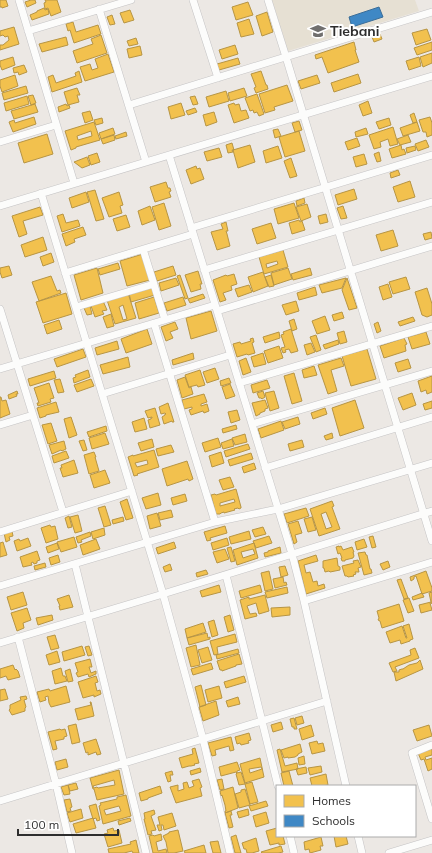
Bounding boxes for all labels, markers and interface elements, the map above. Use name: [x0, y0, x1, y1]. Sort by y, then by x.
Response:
school or university icon: Tiebani: [309, 22, 327, 40]
place label: Tiebani: [330, 22, 379, 40]
legend: [276, 785, 416, 837]
text: Homes: [312, 793, 351, 808]
scale bar: [18, 811, 118, 837]
text: Schools: [312, 813, 355, 828]
text: 100 m: [24, 817, 59, 832]

